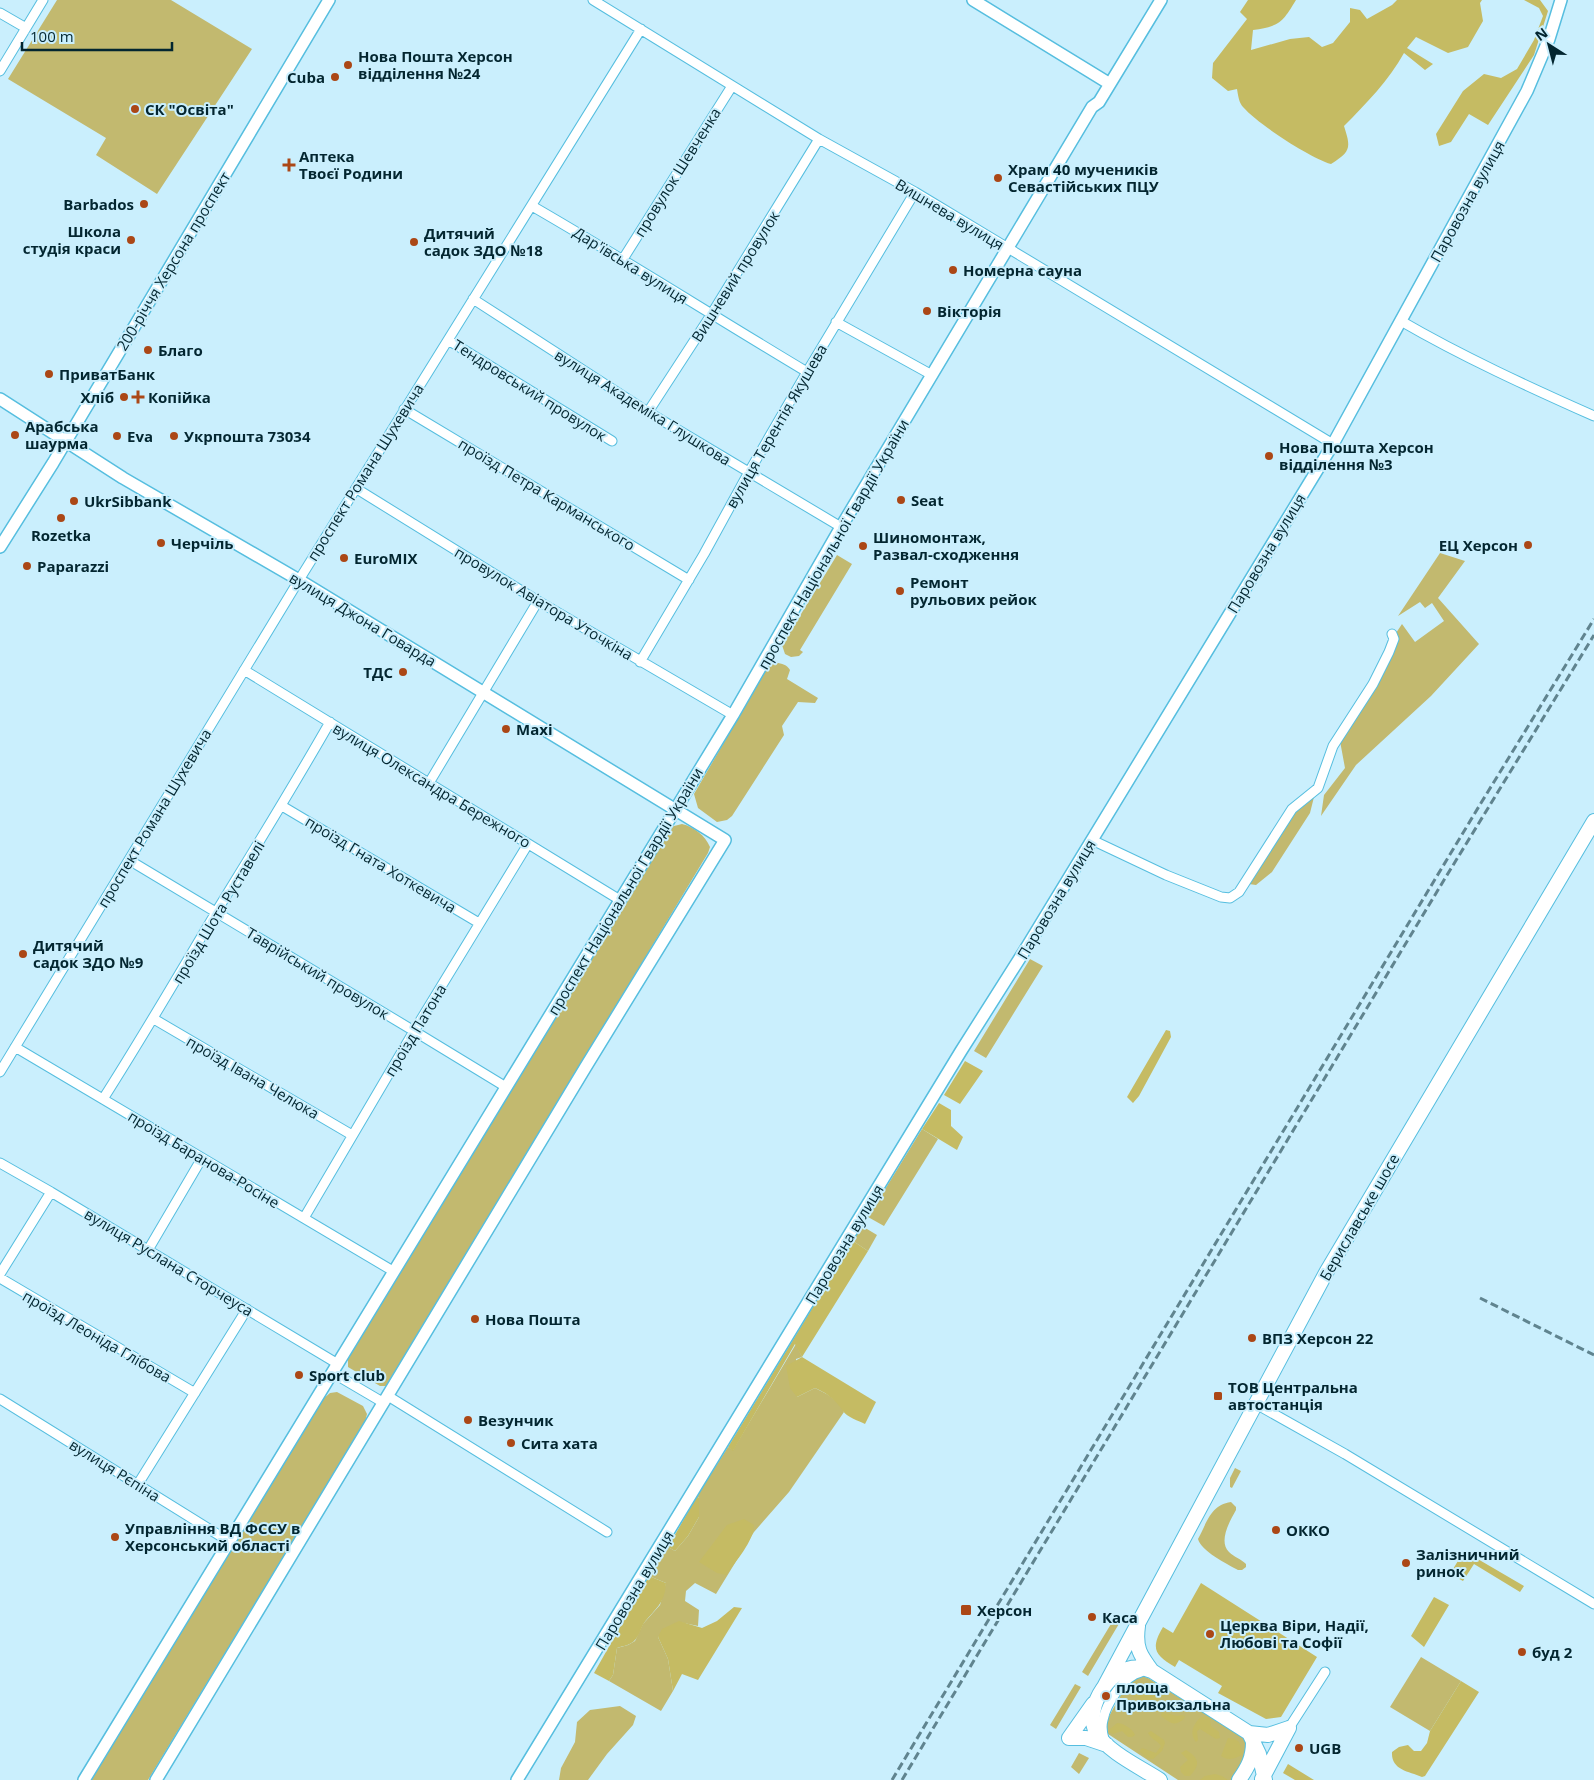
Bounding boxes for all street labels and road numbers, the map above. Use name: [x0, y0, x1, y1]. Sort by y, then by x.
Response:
street label: провулок Шевченка: [629, 104, 725, 240]
street label: Паровозна вулиця: [1425, 137, 1509, 265]
street label: 200-річчя Херсона проспект: [112, 168, 234, 354]
street label: Вишнева вулиця: [892, 174, 1008, 254]
street label: Вишневий провулок: [686, 206, 784, 345]
street label: Дар'ївська вулиця: [570, 222, 692, 308]
street label: Тендровський провулок: [449, 335, 611, 446]
street label: вулиця Терентія Якушева: [721, 340, 831, 512]
street label: вулиця Академіка Глушкова: [551, 344, 735, 470]
street label: проспект Романа Шухевича: [302, 380, 428, 564]
street label: проспект Національної Гвардії України: [753, 415, 913, 673]
street label: проїзд Петра Карманського: [455, 433, 639, 555]
street label: Паровозна вулиця: [1222, 490, 1310, 616]
street label: провулок Авіатора Уточкіна: [451, 542, 637, 664]
street label: вулиця Джона Говарда: [286, 567, 440, 671]
street label: вулиця Олександра Бережного: [329, 718, 535, 852]
street label: проспект Романа Шухевича: [93, 725, 215, 911]
street label: проспект Національної Гвардії України: [543, 763, 707, 1019]
street label: проїзд Гната Хоткевича: [302, 811, 460, 917]
street label: Паровозна вулиця: [1012, 836, 1100, 962]
street label: проїзд Шота Руставелі: [167, 837, 269, 987]
street label: Таврійський провулок: [243, 922, 393, 1024]
street label: проїзд Патона: [380, 980, 450, 1080]
street label: проїзд Івана Челюка: [183, 1031, 323, 1123]
street label: проїзд Баранова-Росіне: [125, 1106, 283, 1212]
street label: Бериславське шосе: [1315, 1150, 1403, 1284]
street label: Паровозна вулиця: [800, 1181, 888, 1307]
street label: вулиця Руслана Сторчеуса: [81, 1204, 257, 1320]
street label: проїзд Леоніда Глібова: [19, 1285, 175, 1387]
street label: вулиця Рєпіна: [66, 1434, 164, 1506]
street label: Паровозна вулиця: [590, 1527, 678, 1653]

